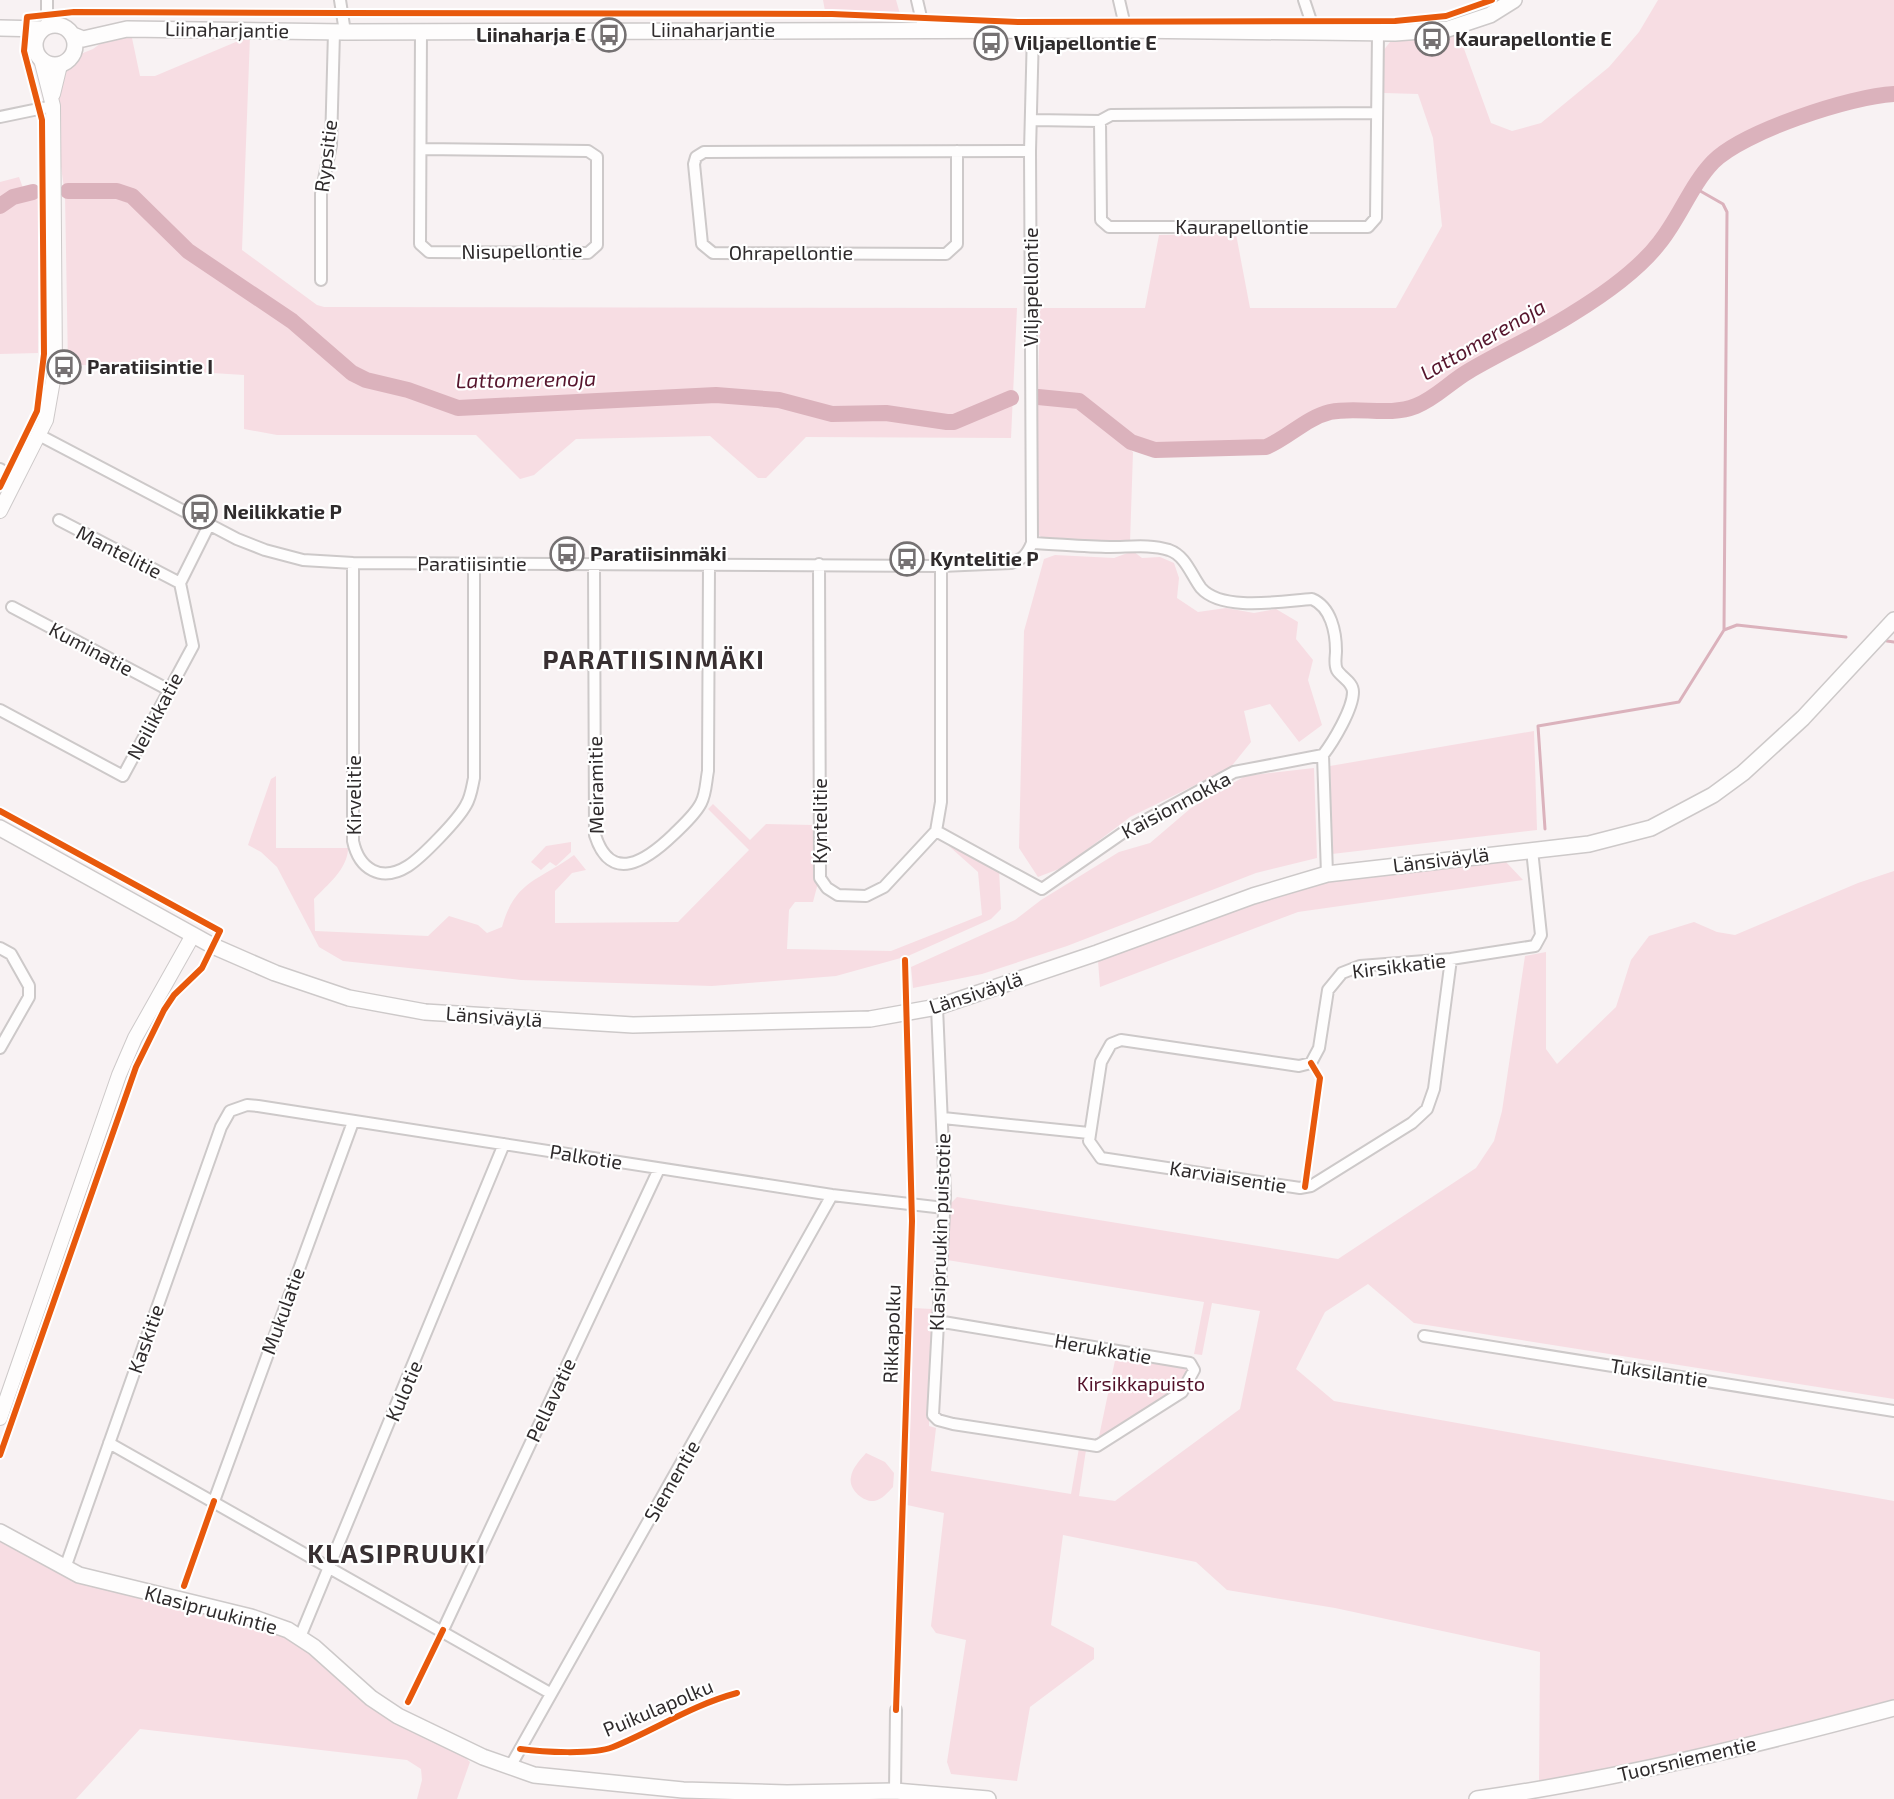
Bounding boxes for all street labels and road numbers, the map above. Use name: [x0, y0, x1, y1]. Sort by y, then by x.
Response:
street label: Liinaharjantie: [165, 16, 289, 42]
street label: Liinaharjantie: [651, 17, 775, 41]
street label: Rypsitie: [309, 118, 341, 194]
street label: Kaurapellontie: [1175, 214, 1309, 238]
street label: Viljapellontie: [1018, 227, 1042, 347]
street label: Nisupellontie: [461, 237, 583, 263]
street label: Ohrapellontie: [729, 240, 853, 264]
street label: Mantelitie: [73, 519, 166, 583]
street label: Paratiisintie: [417, 551, 527, 575]
street label: Kuminatie: [45, 616, 138, 680]
street label: Neilikkatie: [121, 668, 187, 763]
street label: Meiramitie: [582, 736, 608, 834]
street label: Kirvelitie: [341, 755, 365, 835]
street label: Kaisionnokka: [1117, 765, 1234, 843]
street label: Kyntelitie: [807, 778, 831, 864]
street label: Länsiväylä: [1391, 841, 1490, 877]
street label: Kirsikkatie: [1350, 947, 1447, 983]
street label: Länsiväylä: [926, 966, 1026, 1018]
street label: Länsiväylä: [445, 1001, 543, 1031]
street label: Klasipruukin puistotie: [924, 1133, 954, 1331]
street label: Palkotie: [548, 1138, 624, 1174]
street label: Karviaisentie: [1168, 1155, 1288, 1197]
street label: Mukulatie: [255, 1264, 309, 1357]
street label: Rikkapolku: [877, 1284, 905, 1384]
street label: Kaskitie: [122, 1301, 168, 1376]
street label: Herukkatie: [1053, 1328, 1154, 1368]
street label: Tuksilantie: [1609, 1352, 1710, 1392]
street label: Pellavatie: [520, 1354, 580, 1445]
street label: Kulotie: [380, 1357, 427, 1425]
street label: Siementie: [638, 1435, 704, 1526]
street label: Klasipruukintie: [142, 1580, 280, 1638]
street label: Puikulapolku: [599, 1673, 716, 1741]
street label: Tuorsniementie: [1615, 1730, 1758, 1786]

